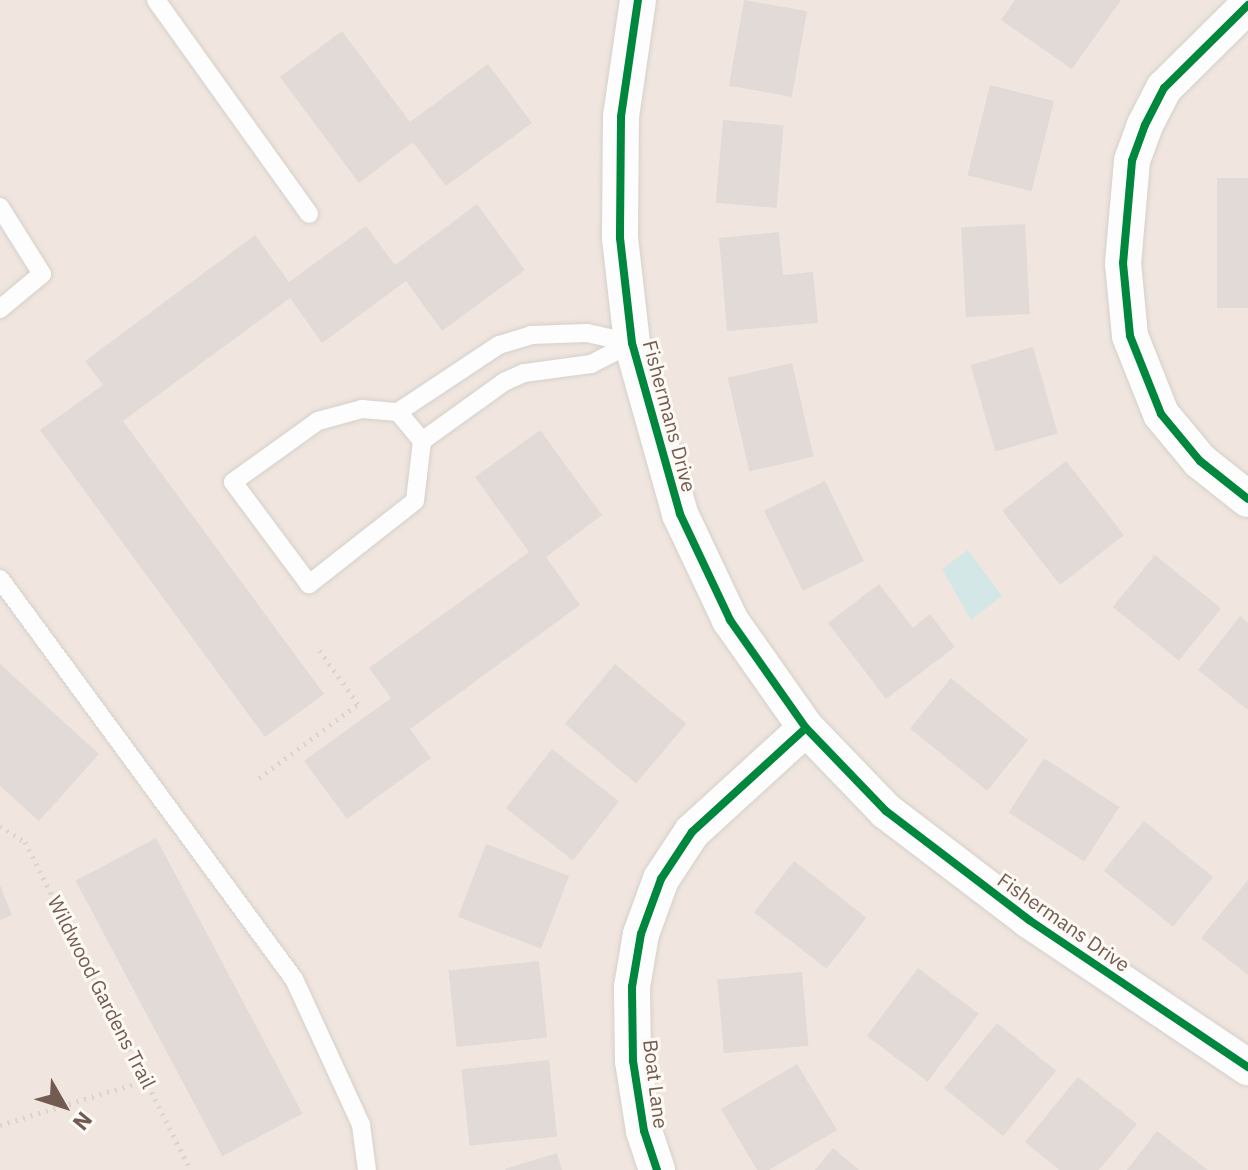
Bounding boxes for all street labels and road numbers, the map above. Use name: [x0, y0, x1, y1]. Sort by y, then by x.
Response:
street label: Fishermans Drive: [638, 338, 702, 494]
street label: Fishermans Drive: [993, 867, 1135, 977]
street label: Wildwood Gardens Trail: [43, 892, 161, 1092]
street label: Boat Lane: [639, 1038, 673, 1130]

